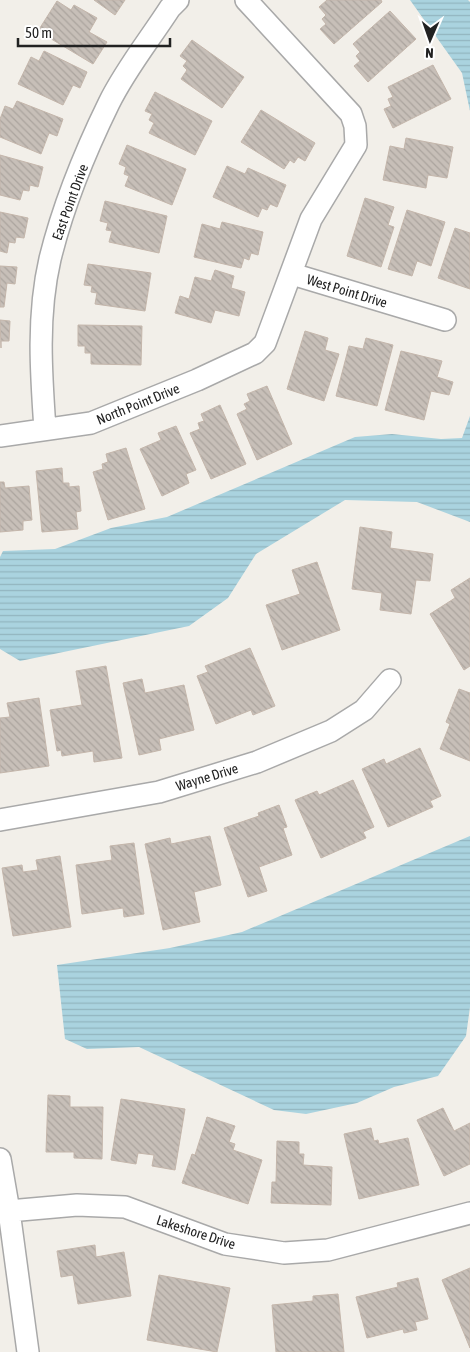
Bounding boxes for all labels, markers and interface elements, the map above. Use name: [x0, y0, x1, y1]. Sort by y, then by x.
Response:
scale bar: [18, 15, 170, 47]
north arrow: [405, 15, 455, 65]
text: 50 m: [25, 24, 52, 41]
text: N: [425, 45, 434, 61]
street label: East Point Drive: [49, 162, 91, 242]
street label: West Point Drive: [305, 271, 389, 311]
street label: North Point Drive: [94, 380, 182, 428]
street label: Wayne Drive: [174, 760, 240, 794]
street label: Lakeshore Drive: [155, 1212, 237, 1252]

